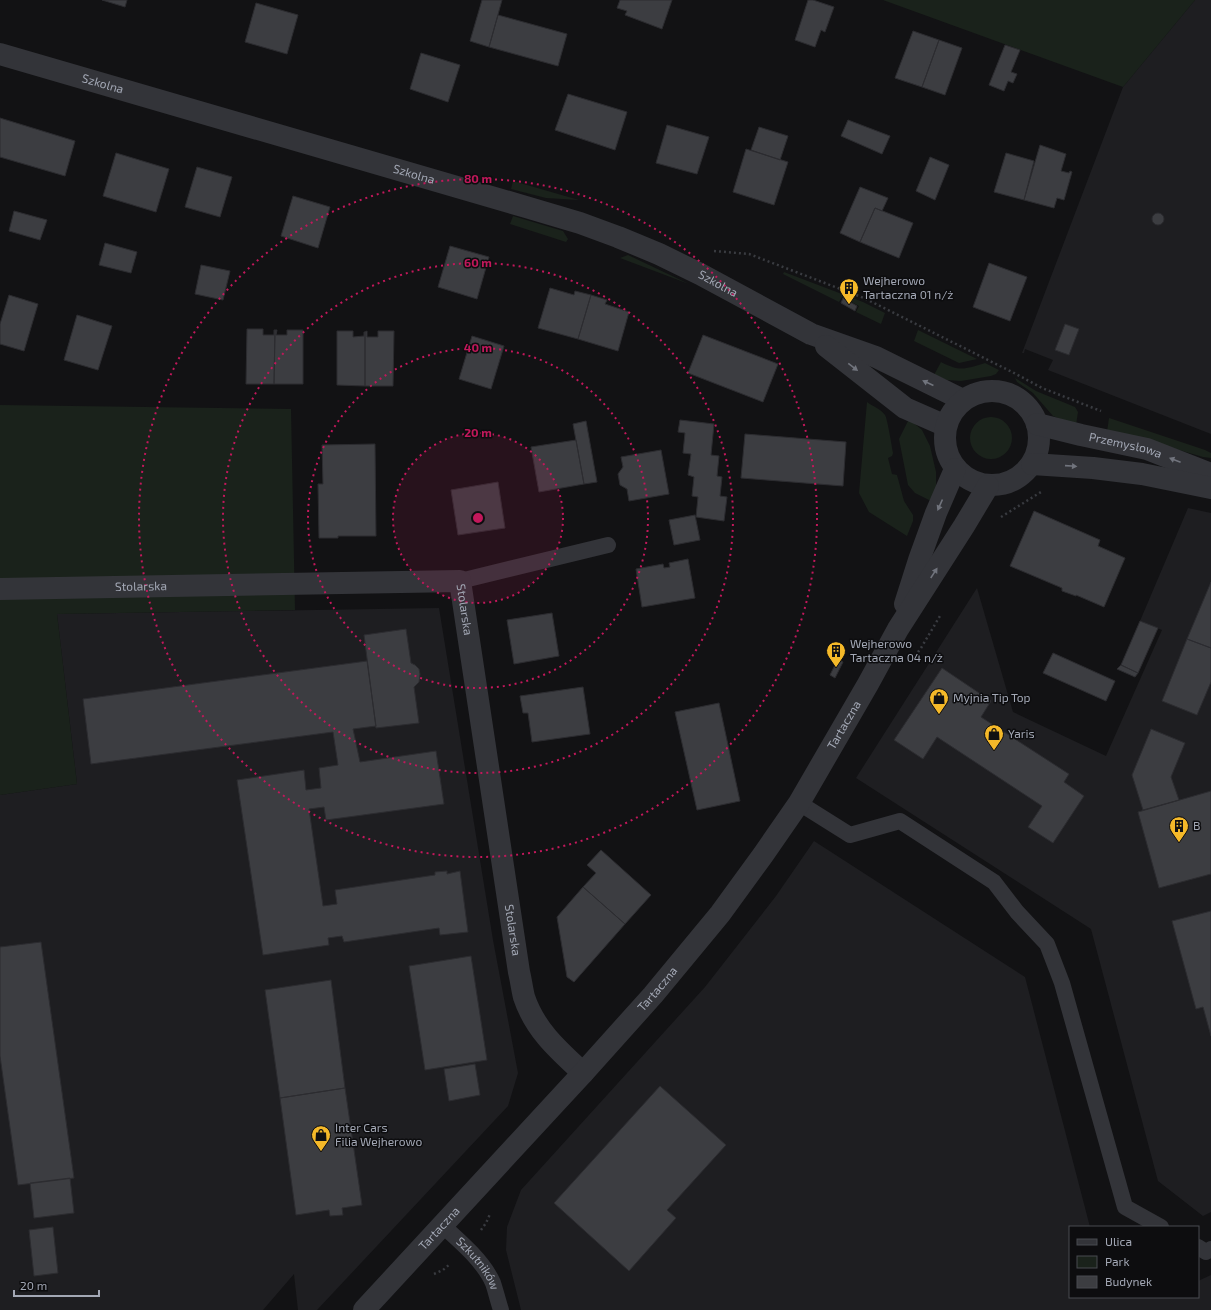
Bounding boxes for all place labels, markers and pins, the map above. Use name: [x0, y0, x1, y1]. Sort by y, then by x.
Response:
place label: Wejherowo Tartaczna 01 n/ż: [863, 273, 953, 301]
building icon: Wejherowo Tartaczna 01 n/ż: [838, 277, 860, 305]
centre of rings: [471, 511, 485, 525]
place label: Wejherowo Tartaczna 04 n/ż: [850, 636, 943, 664]
building icon: Wejherowo Tartaczna 04 n/ż: [825, 640, 847, 668]
shop icon: Myjnia Tip Top: [928, 687, 950, 715]
place label: Myjnia Tip Top: [953, 690, 1031, 705]
shop icon: Yaris: [983, 723, 1005, 751]
place label: Yaris: [1008, 726, 1035, 740]
building icon: B: [1168, 815, 1190, 843]
place label: B: [1193, 818, 1200, 832]
place label: Inter Cars Filia Wejherowo: [335, 1120, 422, 1149]
shop icon: Inter Cars Filia Wejherowo: [310, 1124, 332, 1152]

